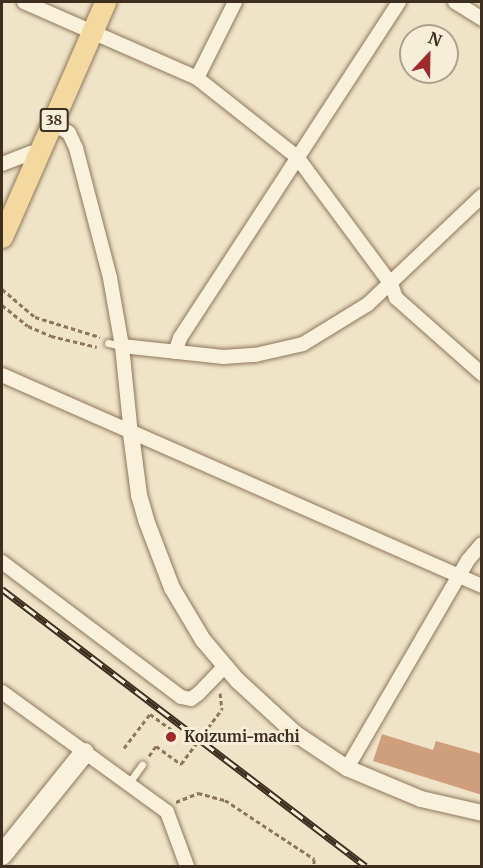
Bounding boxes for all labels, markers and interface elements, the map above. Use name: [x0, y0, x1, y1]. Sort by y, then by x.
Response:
north arrow: [399, 24, 459, 84]
text: N: [425, 28, 445, 51]
road number: 38: [39, 109, 69, 131]
marker: Koizumi-machi: [162, 728, 180, 746]
place label: Koizumi-machi: [184, 728, 300, 746]

